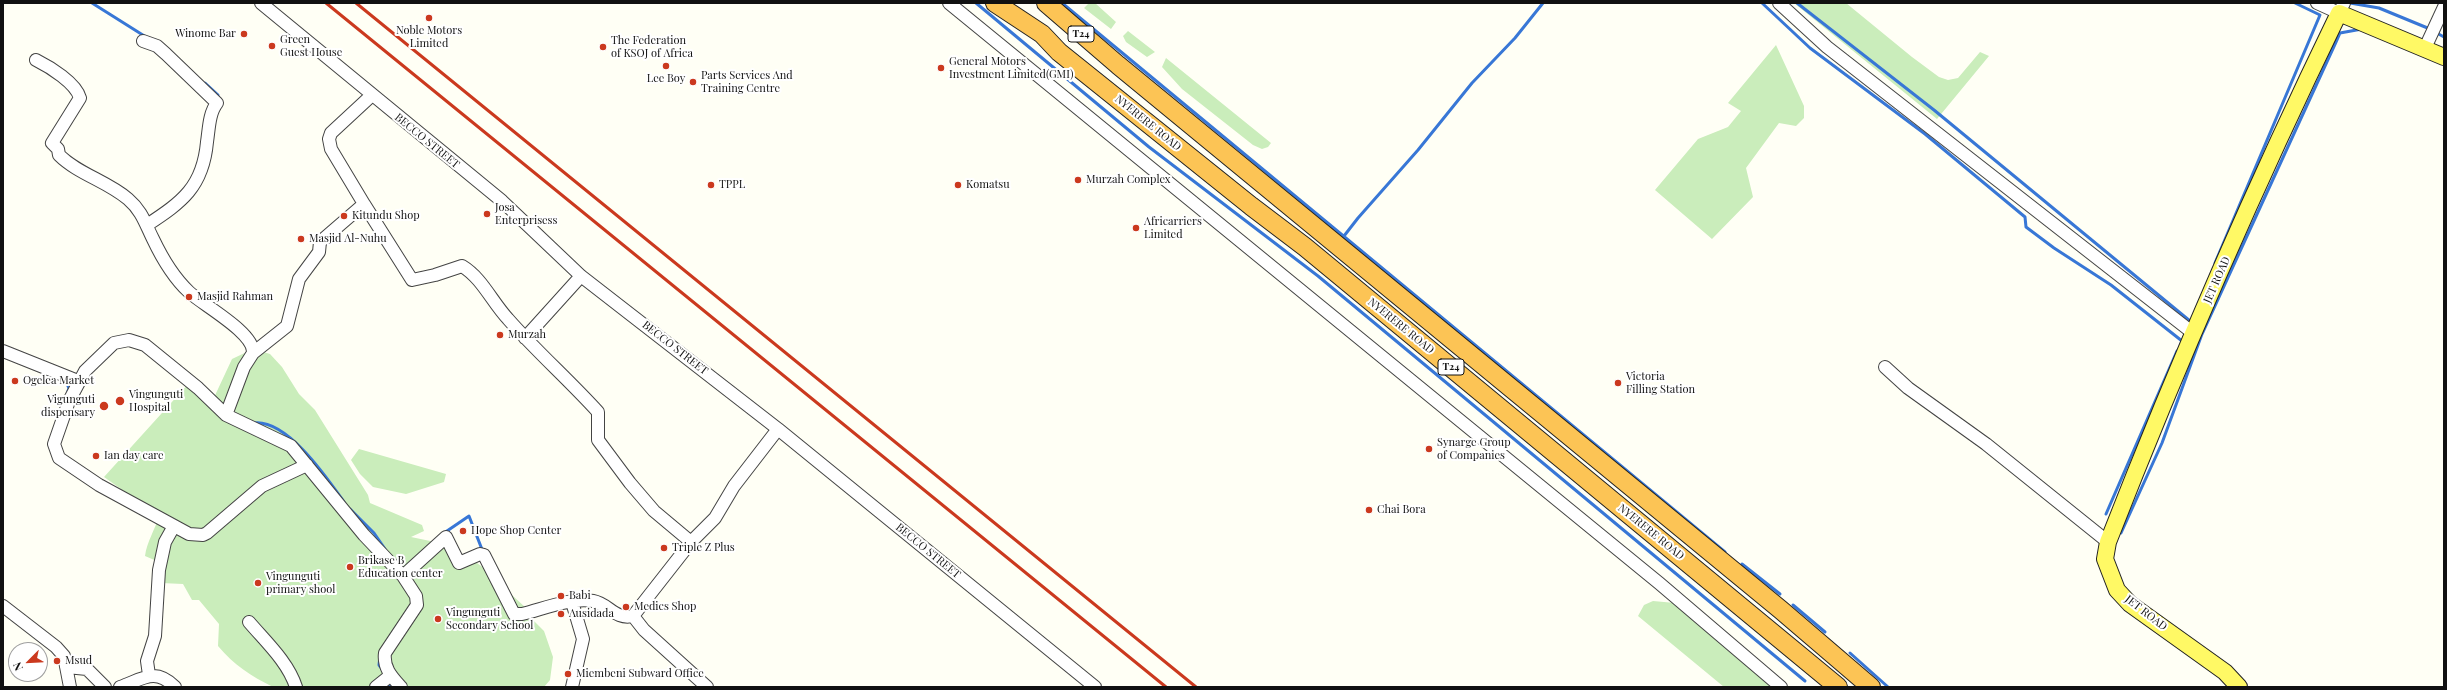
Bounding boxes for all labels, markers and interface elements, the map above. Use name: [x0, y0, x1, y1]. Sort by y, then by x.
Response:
marker: Noble Motors Limited: [424, 13, 434, 23]
place label: Noble Motors Limited: [396, 24, 462, 50]
road number: T24: [1068, 26, 1094, 42]
place label: Winome Bar: [175, 27, 236, 41]
marker: Winome Bar: [239, 29, 249, 39]
place label: Green Guest House: [280, 33, 342, 59]
place label: The Federation of KSOJ of Africa: [611, 34, 693, 60]
marker: Green Guest House: [267, 41, 277, 51]
marker: The Federation of KSOJ of Africa: [598, 42, 608, 52]
place label: General Motors Investment Limited(GMI): [949, 55, 1074, 81]
marker: Lee Boy: [661, 61, 671, 71]
marker: General Motors Investment Limited(GMI): [936, 63, 946, 73]
place label: Parts Services And Training Centre: [701, 69, 793, 95]
place label: Lee Boy: [647, 72, 685, 86]
marker: Parts Services And Training Centre: [688, 77, 698, 87]
street label: NYERERE ROAD: [1112, 92, 1184, 154]
street label: BECCO STREET: [392, 111, 462, 171]
place label: Murzah Complex: [1086, 173, 1171, 187]
marker: Murzah Complex: [1073, 175, 1083, 185]
place label: TPPL: [719, 178, 745, 192]
place label: Komatsu: [966, 178, 1010, 192]
marker: TPPL: [706, 180, 716, 190]
marker: Komatsu: [953, 180, 963, 190]
place label: Josa Enterprisess: [495, 201, 557, 227]
place label: Kitundu Shop: [352, 209, 420, 223]
marker: Josa Enterprisess: [482, 209, 492, 219]
marker: Kitundu Shop: [339, 211, 349, 221]
place label: Africarriers Limited: [1144, 215, 1202, 241]
marker: Africarriers Limited: [1131, 223, 1141, 233]
place label: Masjid Al-Nuhu: [309, 232, 387, 246]
marker: Masjid Al-Nuhu: [296, 234, 306, 244]
street label: JET ROAD: [2201, 255, 2233, 305]
place label: Masjid Rahman: [197, 290, 273, 304]
marker: Masjid Rahman: [184, 292, 194, 302]
street label: NYERERE ROAD: [1365, 295, 1437, 357]
street label: BECCO STREET: [640, 318, 710, 378]
place label: Murzah: [508, 328, 546, 342]
marker: Murzah: [495, 330, 505, 340]
road number: T24: [1438, 359, 1464, 375]
place label: Victoria Filling Station: [1626, 370, 1695, 396]
place label: Ogelea Market: [23, 374, 94, 388]
marker: Ogelea Market: [10, 376, 20, 386]
marker: Victoria Filling Station: [1613, 378, 1623, 388]
place label: Vingunguti Hospital: [129, 388, 183, 414]
place label: Vigunguti dispensary: [41, 393, 95, 419]
marker: Vingunguti Hospital: [114, 395, 126, 407]
marker: Vigunguti dispensary: [98, 400, 110, 412]
place label: Synarge Group of Companies: [1437, 436, 1511, 462]
marker: Synarge Group of Companies: [1424, 444, 1434, 454]
place label: Ian day care: [104, 449, 164, 463]
marker: Ian day care: [91, 451, 101, 461]
street label: NYERERE ROAD: [1615, 501, 1687, 563]
place label: Chai Bora: [1377, 503, 1426, 517]
marker: Chai Bora: [1364, 505, 1374, 515]
street label: BECCO STREET: [893, 521, 963, 581]
place label: Hope Shop Center: [471, 524, 561, 538]
marker: Hope Shop Center: [458, 526, 468, 536]
place label: Triple Z Plus: [672, 541, 735, 555]
marker: Triple Z Plus: [659, 543, 669, 553]
place label: Brikase B Education center: [358, 554, 443, 580]
marker: Brikase B Education center: [345, 562, 355, 572]
place label: Vingunguti primary shool: [266, 570, 335, 596]
marker: Vingunguti primary shool: [253, 578, 263, 588]
place label: Babi: [569, 589, 591, 603]
marker: Babi: [556, 591, 566, 601]
street label: JET ROAD: [2122, 593, 2170, 633]
place label: Medics Shop: [634, 600, 696, 614]
marker: Medics Shop: [621, 602, 631, 612]
place label: Vingunguti Secondary School: [446, 606, 533, 632]
place label: Ausidada: [569, 607, 614, 621]
marker: Ausidada: [556, 609, 566, 619]
marker: Vingunguti Secondary School: [433, 614, 443, 624]
north arrow: [8, 642, 48, 682]
place label: Msud: [65, 654, 92, 668]
marker: Msud: [52, 656, 62, 666]
text: N: [9, 660, 26, 673]
place label: Miembeni Subward Office: [576, 667, 704, 681]
marker: Miembeni Subward Office: [563, 669, 573, 679]

